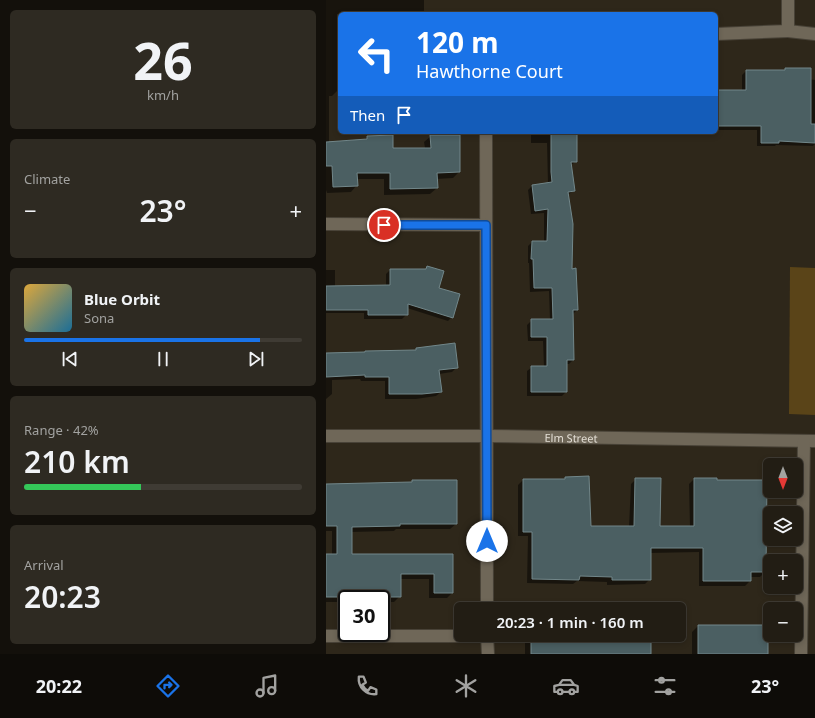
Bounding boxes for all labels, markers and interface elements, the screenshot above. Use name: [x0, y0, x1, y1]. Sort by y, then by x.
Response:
text: 120 m: [416, 23, 499, 61]
text: 26: [133, 24, 193, 95]
icon: left: [350, 28, 402, 80]
text: Hawthorne Court: [416, 59, 563, 83]
text: km/h: [147, 86, 179, 104]
icon: arrive: [393, 104, 415, 126]
text: Then: [350, 105, 385, 125]
text: Climate: [24, 170, 70, 188]
text: 23°: [139, 190, 187, 231]
text: −: [24, 195, 37, 225]
text: +: [289, 195, 302, 225]
pin: [367, 208, 401, 242]
icon: arrive: [373, 214, 395, 236]
text: Blue Orbit: [84, 289, 160, 309]
text: Sona: [84, 309, 114, 327]
icon: previous: [59, 348, 81, 370]
icon: pause: [152, 348, 174, 370]
icon: next: [245, 348, 267, 370]
text: Range · 42%: [24, 421, 99, 439]
street label: Elm Street: [544, 429, 598, 445]
text: 210 km: [24, 441, 130, 482]
north arrow: [763, 458, 803, 498]
map controls: [763, 458, 803, 642]
button: layers: [763, 506, 803, 546]
position arrow: [466, 520, 508, 562]
button: +: [763, 554, 803, 594]
text: Arrival: [24, 556, 64, 574]
text: 20:23: [24, 576, 101, 617]
speed limit sign: 30: [338, 590, 390, 642]
button: −: [763, 602, 803, 642]
text: 20:23 · 1 min · 160 m: [496, 612, 644, 632]
icon: directions: [154, 672, 182, 700]
icon: music: [253, 672, 281, 700]
icon: phone: [353, 672, 381, 700]
icon: climate: [452, 672, 480, 700]
icon: car: [552, 672, 580, 700]
icon: filters: [651, 672, 679, 700]
text: 20:22: [36, 674, 82, 698]
text: 23°: [751, 674, 779, 698]

